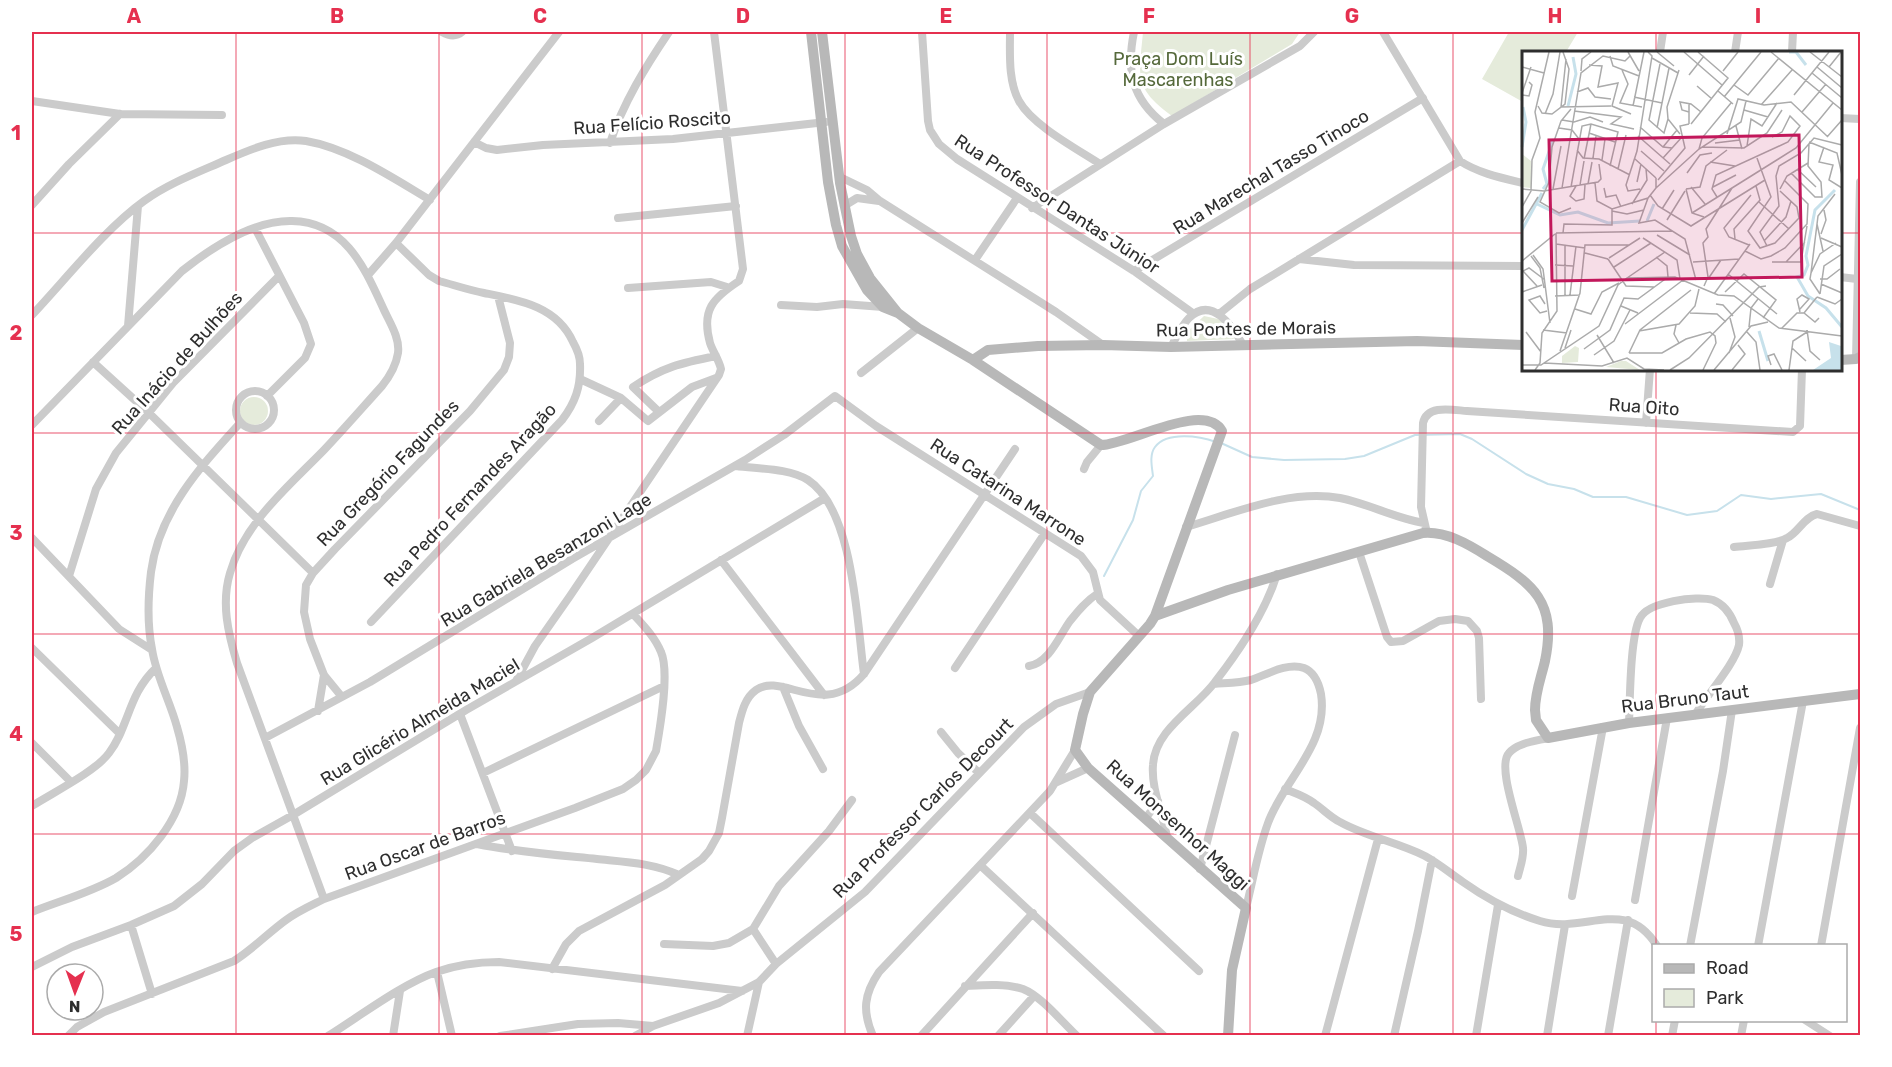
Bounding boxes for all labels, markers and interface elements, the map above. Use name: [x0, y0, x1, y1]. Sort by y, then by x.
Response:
text: A: [127, 4, 142, 28]
text: B: [330, 4, 344, 28]
text: C: [533, 4, 547, 28]
text: D: [736, 4, 750, 28]
text: E: [940, 4, 952, 28]
text: F: [1143, 4, 1155, 28]
text: G: [1345, 4, 1359, 28]
text: H: [1548, 4, 1562, 28]
text: I: [1755, 4, 1761, 28]
park label: Praça Dom Luís Mascarenhas: [1113, 48, 1243, 91]
inset map: [1522, 51, 1841, 370]
street label: Rua Marechal Tasso Tinoco: [1169, 105, 1373, 239]
street label: Rua Felício Roscito: [572, 107, 732, 139]
text: 1: [11, 121, 21, 145]
street label: Rua Professor Dantas Júnior: [950, 129, 1164, 279]
street label: Rua Inácio de Bulhões: [107, 287, 247, 439]
street label: Rua Pontes de Morais: [1156, 316, 1336, 342]
text: 2: [10, 321, 23, 345]
street label: Rua Oito: [1608, 394, 1680, 420]
street label: Rua Gregório Fagundes: [312, 395, 464, 551]
street label: Rua Pedro Fernandes Aragão: [379, 399, 561, 591]
street label: Rua Catarina Marrone: [926, 433, 1090, 551]
street label: Rua Gabriela Besanzoni Lage: [437, 488, 655, 632]
text: 3: [9, 521, 23, 545]
street label: Rua Glicério Almeida Maciel: [316, 654, 524, 790]
street label: Rua Bruno Taut: [1620, 680, 1750, 718]
street label: Rua Professor Carlos Decourt: [828, 713, 1018, 903]
text: 4: [9, 722, 23, 746]
street label: Rua Monsenhor Maggi: [1102, 755, 1254, 895]
street label: Rua Oscar de Barros: [342, 807, 508, 885]
text: 5: [10, 922, 23, 946]
legend: [1652, 944, 1847, 1022]
text: Road: [1706, 957, 1749, 979]
north arrow: [45, 962, 105, 1022]
text: Park: [1706, 987, 1744, 1009]
text: N: [69, 997, 81, 1016]

